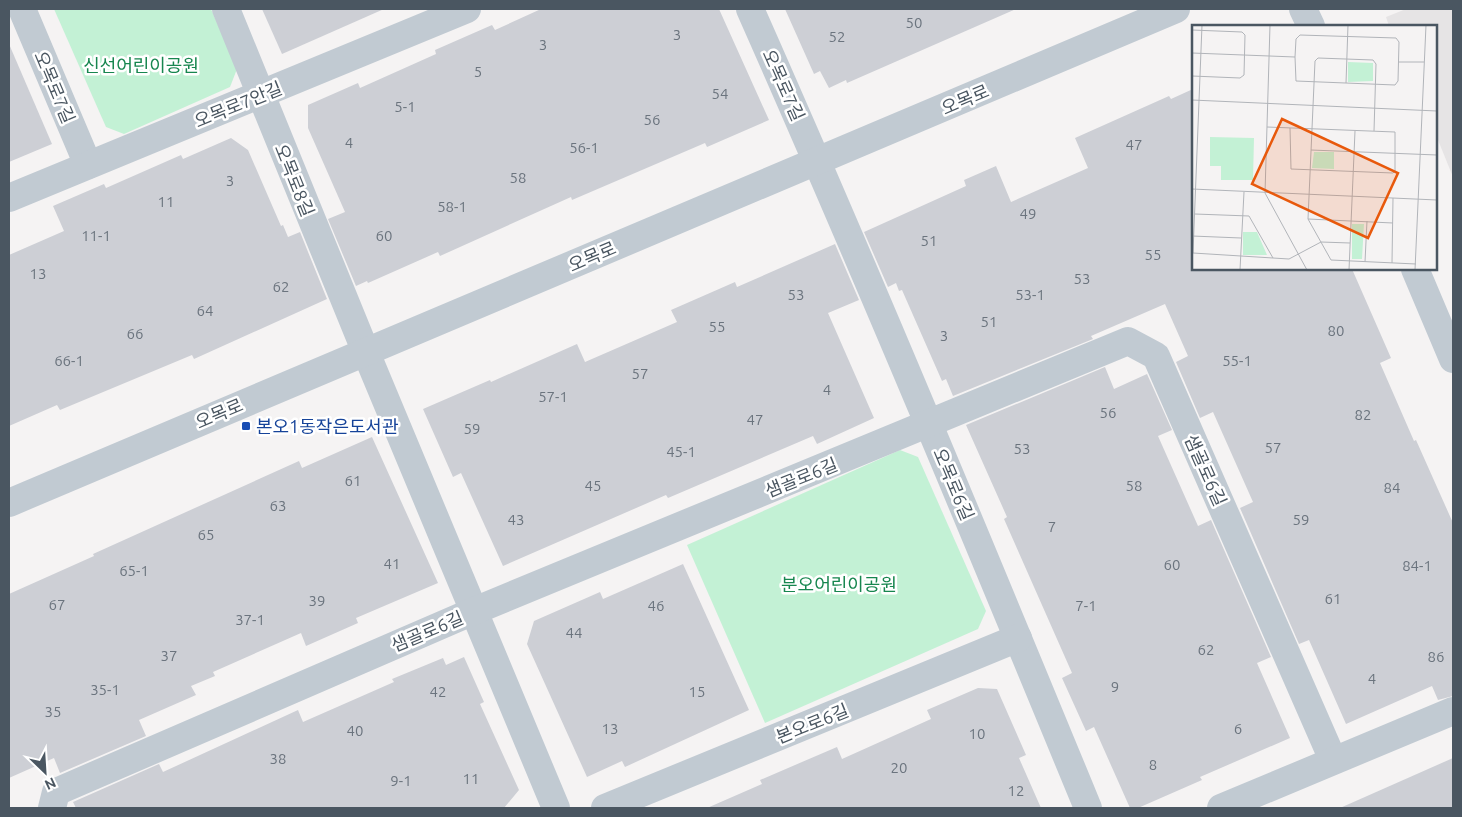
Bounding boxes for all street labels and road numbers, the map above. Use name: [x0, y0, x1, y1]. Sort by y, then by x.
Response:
street label: 오목로7길: [759, 46, 809, 124]
street label: 오목로7길: [31, 48, 79, 126]
street label: 오목로7안길: [191, 77, 285, 131]
street label: 오목로: [938, 80, 992, 118]
street label: 오목로8길: [271, 141, 319, 219]
street label: 오목로: [565, 237, 619, 275]
street label: 오목로: [192, 394, 246, 432]
street label: 샘골로6길: [1181, 431, 1231, 509]
street label: 오목로6길: [930, 445, 978, 523]
street label: 샘골로6길: [762, 453, 840, 501]
street label: 샘골로6길: [388, 607, 466, 655]
street label: 본오로6길: [773, 699, 851, 747]

